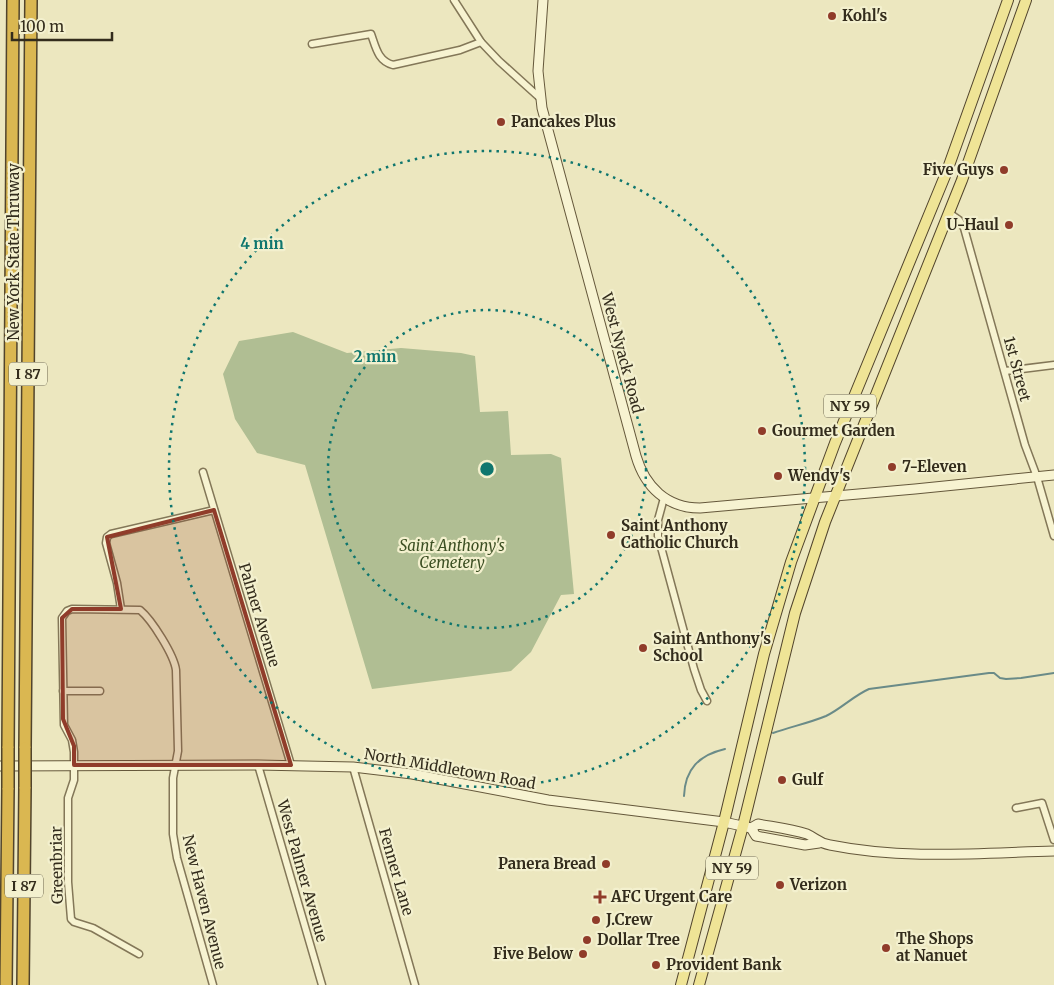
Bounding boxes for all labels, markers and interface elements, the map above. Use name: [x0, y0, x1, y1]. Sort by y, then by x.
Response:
place label: Kohl's: [842, 6, 888, 25]
scale bar: [12, 10, 112, 42]
marker: Kohl's: [826, 10, 838, 22]
text: 100 m: [20, 17, 64, 36]
place label: Pancakes Plus: [511, 112, 616, 131]
marker: Pancakes Plus: [495, 116, 507, 128]
place label: Five Guys: [923, 160, 994, 179]
street label: New York State Thruway: [4, 163, 23, 341]
marker: Five Guys: [998, 164, 1010, 176]
place label: U-Haul: [947, 215, 999, 234]
marker: U-Haul: [1003, 219, 1015, 231]
text: 4 min: [240, 234, 284, 253]
street label: West Nyack Road: [597, 290, 648, 415]
street label: 1st Street: [1000, 334, 1035, 404]
text: 2 min: [354, 347, 396, 366]
road number: I 87: [9, 362, 47, 386]
road number: NY 59: [824, 394, 876, 418]
place label: Gourmet Garden: [772, 421, 895, 440]
marker: Gourmet Garden: [756, 425, 768, 437]
place label: 7-Eleven: [902, 457, 967, 476]
centre of rings: [478, 460, 496, 478]
marker: 7-Eleven: [886, 461, 898, 473]
place label: Wendy's: [787, 466, 850, 485]
marker: Wendy's: [772, 470, 784, 482]
place label: Saint Anthony Catholic Church: [621, 516, 738, 552]
marker: Saint Anthony Catholic Church: [605, 529, 617, 541]
park label: Saint Anthony's Cemetery: [399, 536, 505, 572]
street label: Palmer Avenue: [235, 561, 284, 669]
place label: Saint Anthony's School: [653, 629, 771, 665]
marker: Saint Anthony's School: [637, 642, 649, 654]
street label: North Middletown Road: [363, 744, 537, 793]
place label: Gulf: [792, 770, 824, 789]
marker: Gulf: [776, 774, 788, 786]
street label: West Palmer Avenue: [273, 797, 332, 944]
street label: Greenbriar: [46, 826, 67, 904]
street label: Fenner Lane: [375, 826, 418, 918]
street label: New Haven Avenue: [179, 833, 230, 971]
place label: Panera Bread: [498, 854, 596, 873]
road number: NY 59: [706, 856, 758, 880]
marker: Panera Bread: [600, 858, 612, 870]
road number: I 87: [5, 874, 43, 898]
place label: Verizon: [789, 875, 847, 894]
marker: Verizon: [774, 879, 786, 891]
place label: AFC Urgent Care: [610, 887, 732, 906]
marker: AFC Urgent Care: [593, 890, 607, 904]
place label: J.Crew: [605, 910, 653, 929]
marker: J.Crew: [590, 914, 602, 926]
place label: The Shops at Nanuet: [896, 929, 974, 965]
place label: Dollar Tree: [597, 930, 680, 949]
marker: Dollar Tree: [581, 934, 593, 946]
marker: The Shops at Nanuet: [880, 942, 892, 954]
place label: Five Below: [493, 944, 574, 963]
marker: Five Below: [577, 948, 589, 960]
place label: Provident Bank: [666, 955, 782, 974]
marker: Provident Bank: [650, 959, 662, 971]

